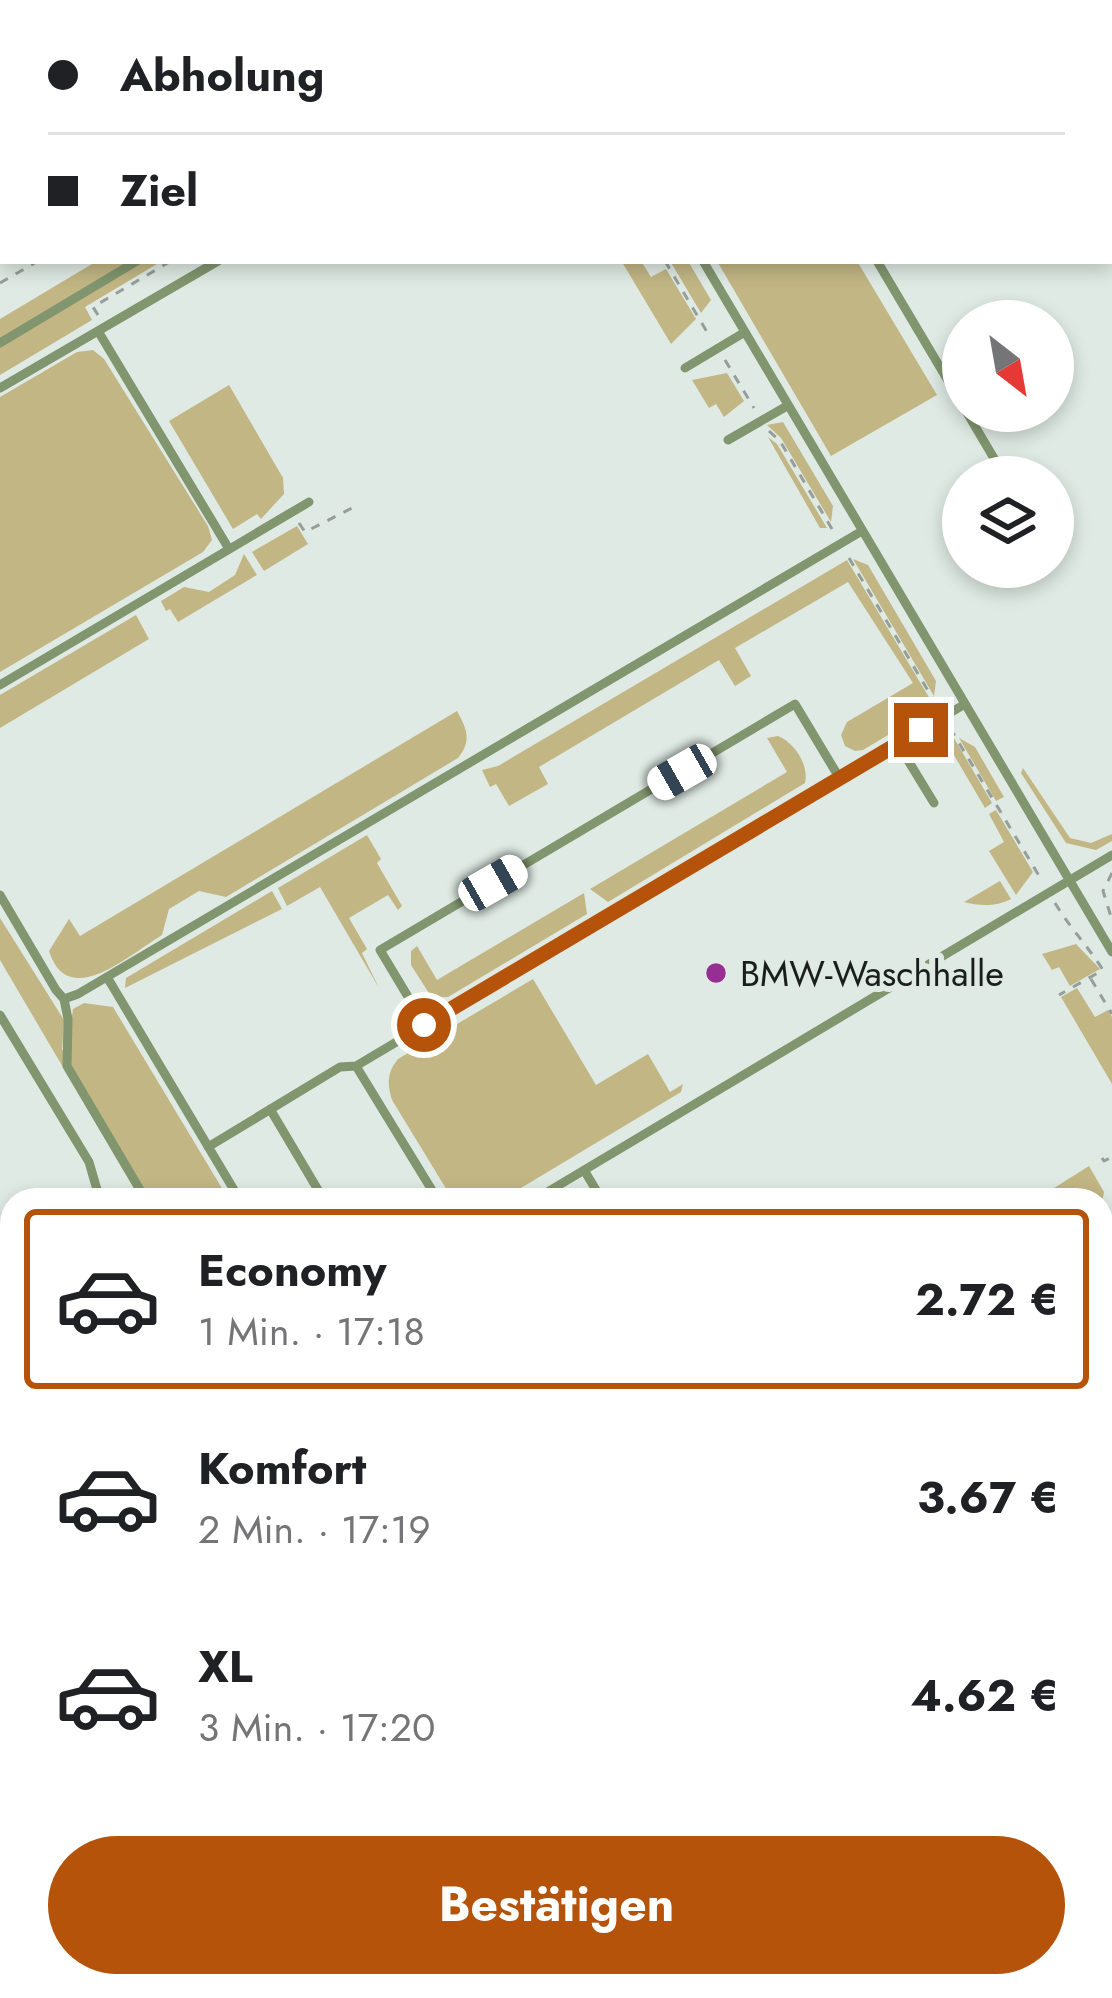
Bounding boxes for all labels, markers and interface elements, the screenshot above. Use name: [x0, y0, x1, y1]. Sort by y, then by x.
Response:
text: Abholung: [120, 43, 324, 108]
text: Ziel: [120, 158, 198, 223]
north arrow: [942, 300, 1074, 432]
map controls: [942, 300, 1074, 588]
button: layers: [942, 456, 1074, 588]
route end: [894, 703, 948, 757]
car: [642, 738, 722, 806]
car: [453, 849, 533, 917]
place label: BMW-Waschhalle: [740, 947, 1004, 999]
marker: BMW-Waschhalle: [703, 960, 729, 986]
route start: [397, 998, 451, 1052]
text: Economy: [198, 1238, 386, 1303]
icon: car: [54, 1245, 162, 1353]
text: 2.72 €: [915, 1267, 1059, 1332]
text: 1 Min. · 17:18: [198, 1303, 425, 1360]
text: Komfort: [198, 1436, 366, 1501]
icon: car: [54, 1443, 162, 1551]
text: 3.67 €: [917, 1465, 1059, 1530]
text: 2 Min. · 17:19: [198, 1501, 431, 1558]
text: XL: [198, 1634, 253, 1699]
icon: car: [54, 1641, 162, 1749]
text: 4.62 €: [910, 1663, 1059, 1728]
text: 3 Min. · 17:20: [198, 1699, 435, 1756]
button: Bestätigen: [48, 1836, 1065, 1974]

